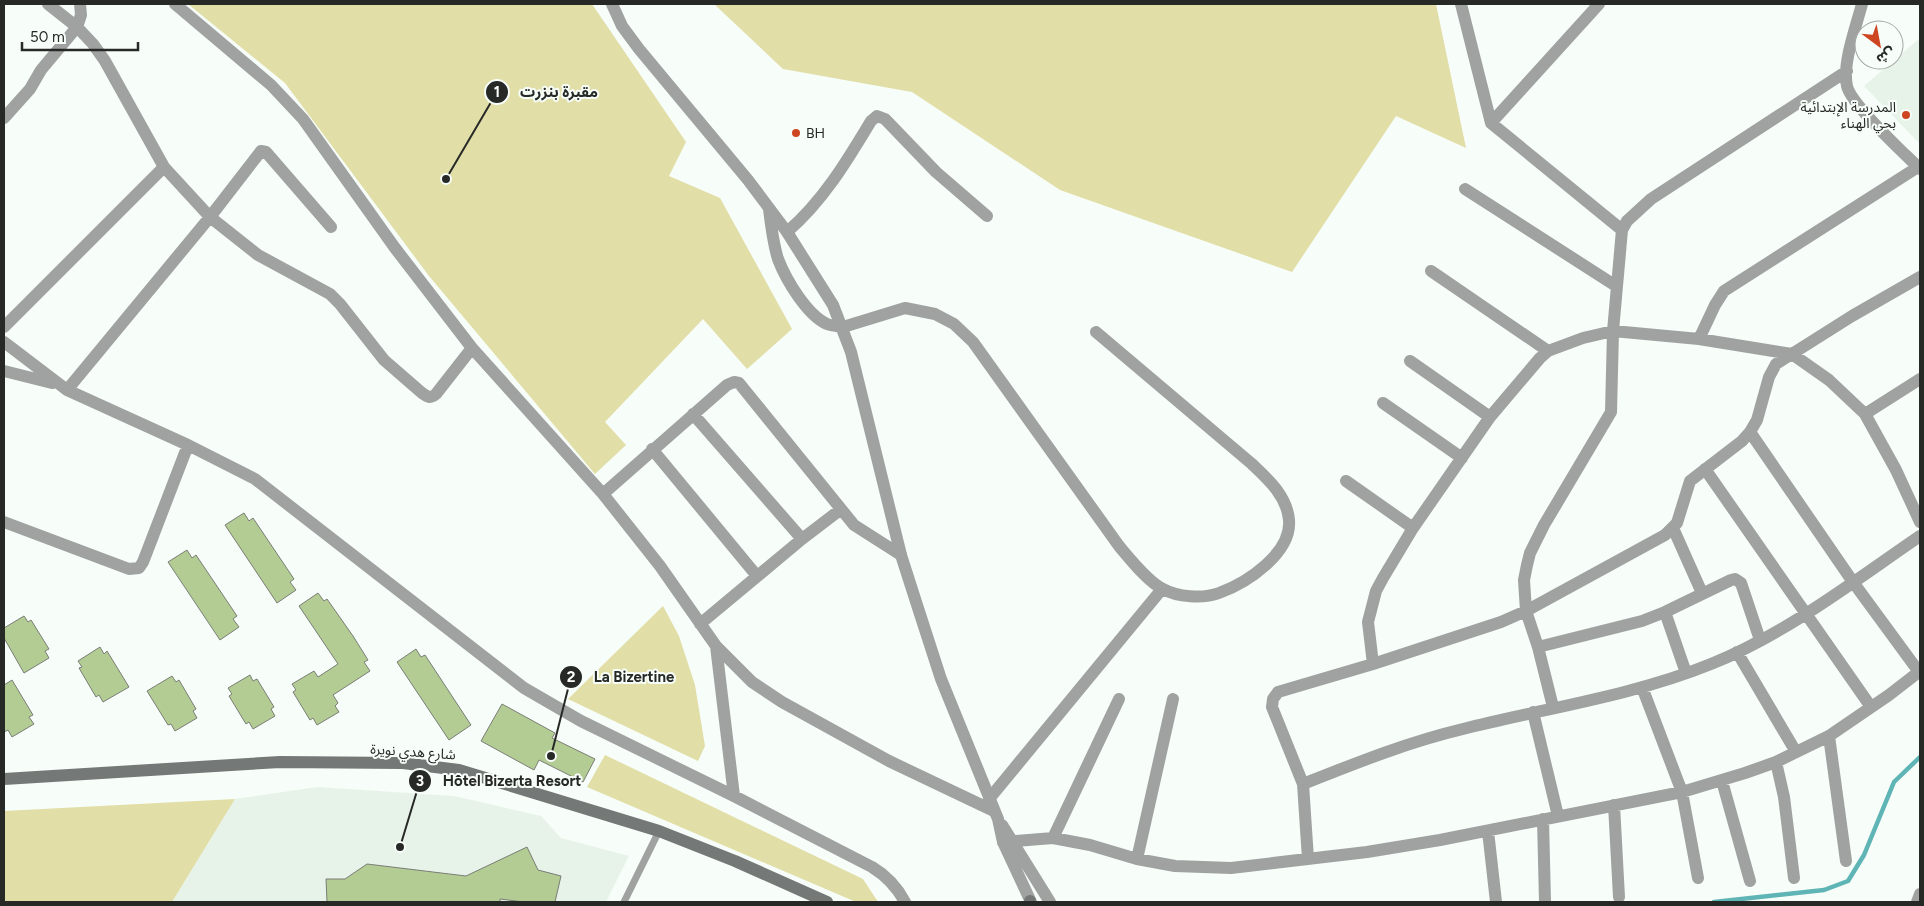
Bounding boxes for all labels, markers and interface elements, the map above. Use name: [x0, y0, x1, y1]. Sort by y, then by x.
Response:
scale bar: [22, 20, 139, 52]
north arrow: [1854, 20, 1904, 70]
text: 50 m: [30, 28, 65, 46]
text: ش: [1873, 43, 1898, 68]
callout: مقبرة بنزرت: [485, 77, 608, 107]
text: 1: [494, 83, 500, 101]
text: مقبرة بنزرت: [520, 83, 598, 101]
place label: المدرسة الإبتدائية بحي الهناء: [1800, 99, 1896, 134]
marker: المدرسة الإبتدائية بحي الهناء: [1900, 109, 1912, 121]
place label: BH: [806, 125, 825, 142]
marker: BH: [790, 127, 802, 139]
callout: La Bizertine: [558, 662, 684, 692]
text: 2: [567, 668, 576, 686]
text: La Bizertine: [594, 668, 675, 686]
street label: شارع هدي نويرة: [370, 741, 456, 766]
callout: Hôtel Bizerta Resort: [408, 766, 591, 796]
text: 3: [416, 772, 424, 790]
text: Hôtel Bizerta Resort: [443, 772, 581, 790]

